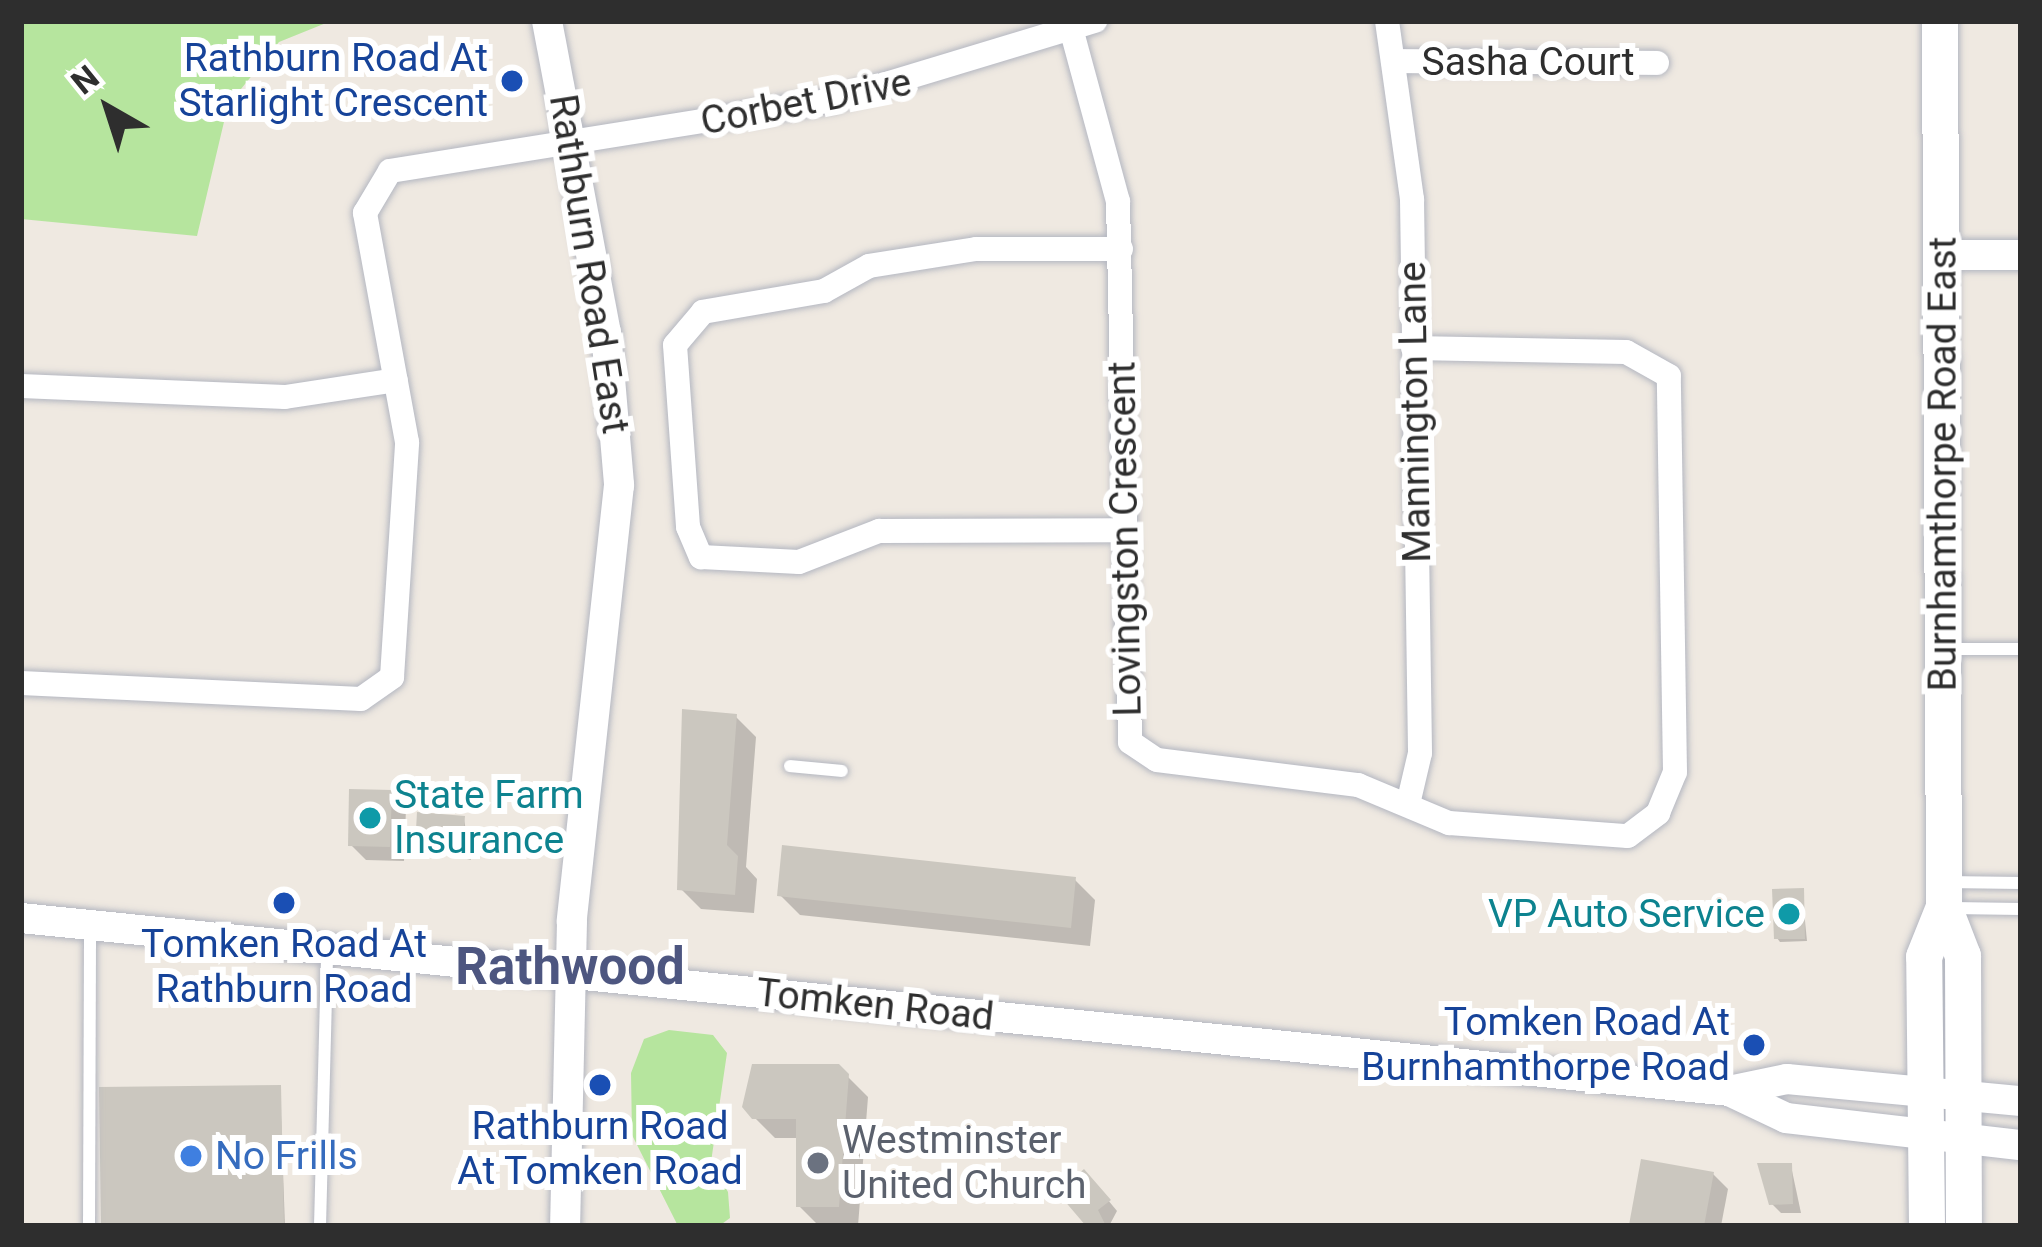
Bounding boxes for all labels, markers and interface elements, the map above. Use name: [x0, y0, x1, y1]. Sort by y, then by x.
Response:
place label: Rathburn Road At Starlight Crescent: [178, 36, 488, 127]
street label: Sasha Court: [1422, 39, 1634, 85]
north arrow: [48, 48, 168, 168]
text: N: [64, 57, 106, 102]
street label: Corbet Drive: [697, 59, 915, 145]
marker: Rathburn Road At Starlight Crescent: [499, 68, 525, 94]
street label: Rathburn Road East: [539, 91, 639, 437]
street label: Burnhamthorpe Road East: [1920, 237, 1966, 691]
street label: Mannington Lane: [1389, 261, 1441, 563]
street label: Lovingston Crescent: [1099, 361, 1151, 717]
place label: State Farm Insurance: [394, 773, 584, 864]
marker: State Farm Insurance: [357, 805, 383, 831]
marker: Tomken Road At Rathburn Road: [271, 890, 297, 916]
place label: VP Auto Service: [1488, 891, 1765, 937]
marker: VP Auto Service: [1776, 901, 1802, 927]
place label: Tomken Road At Rathburn Road: [141, 922, 427, 1013]
district label: Rathwood: [455, 936, 685, 998]
street label: Tomken Road: [754, 969, 996, 1041]
place label: Tomken Road At Burnhamthorpe Road: [1361, 1000, 1730, 1091]
marker: Tomken Road At Burnhamthorpe Road: [1741, 1032, 1767, 1058]
marker: Rathburn Road At Tomken Road: [587, 1072, 613, 1098]
place label: Rathburn Road At Tomken Road: [457, 1104, 743, 1195]
place label: Westminster United Church: [842, 1118, 1087, 1209]
place label: No Frills: [215, 1133, 358, 1179]
marker: No Frills: [178, 1143, 204, 1169]
marker: Westminster United Church: [805, 1150, 831, 1176]

